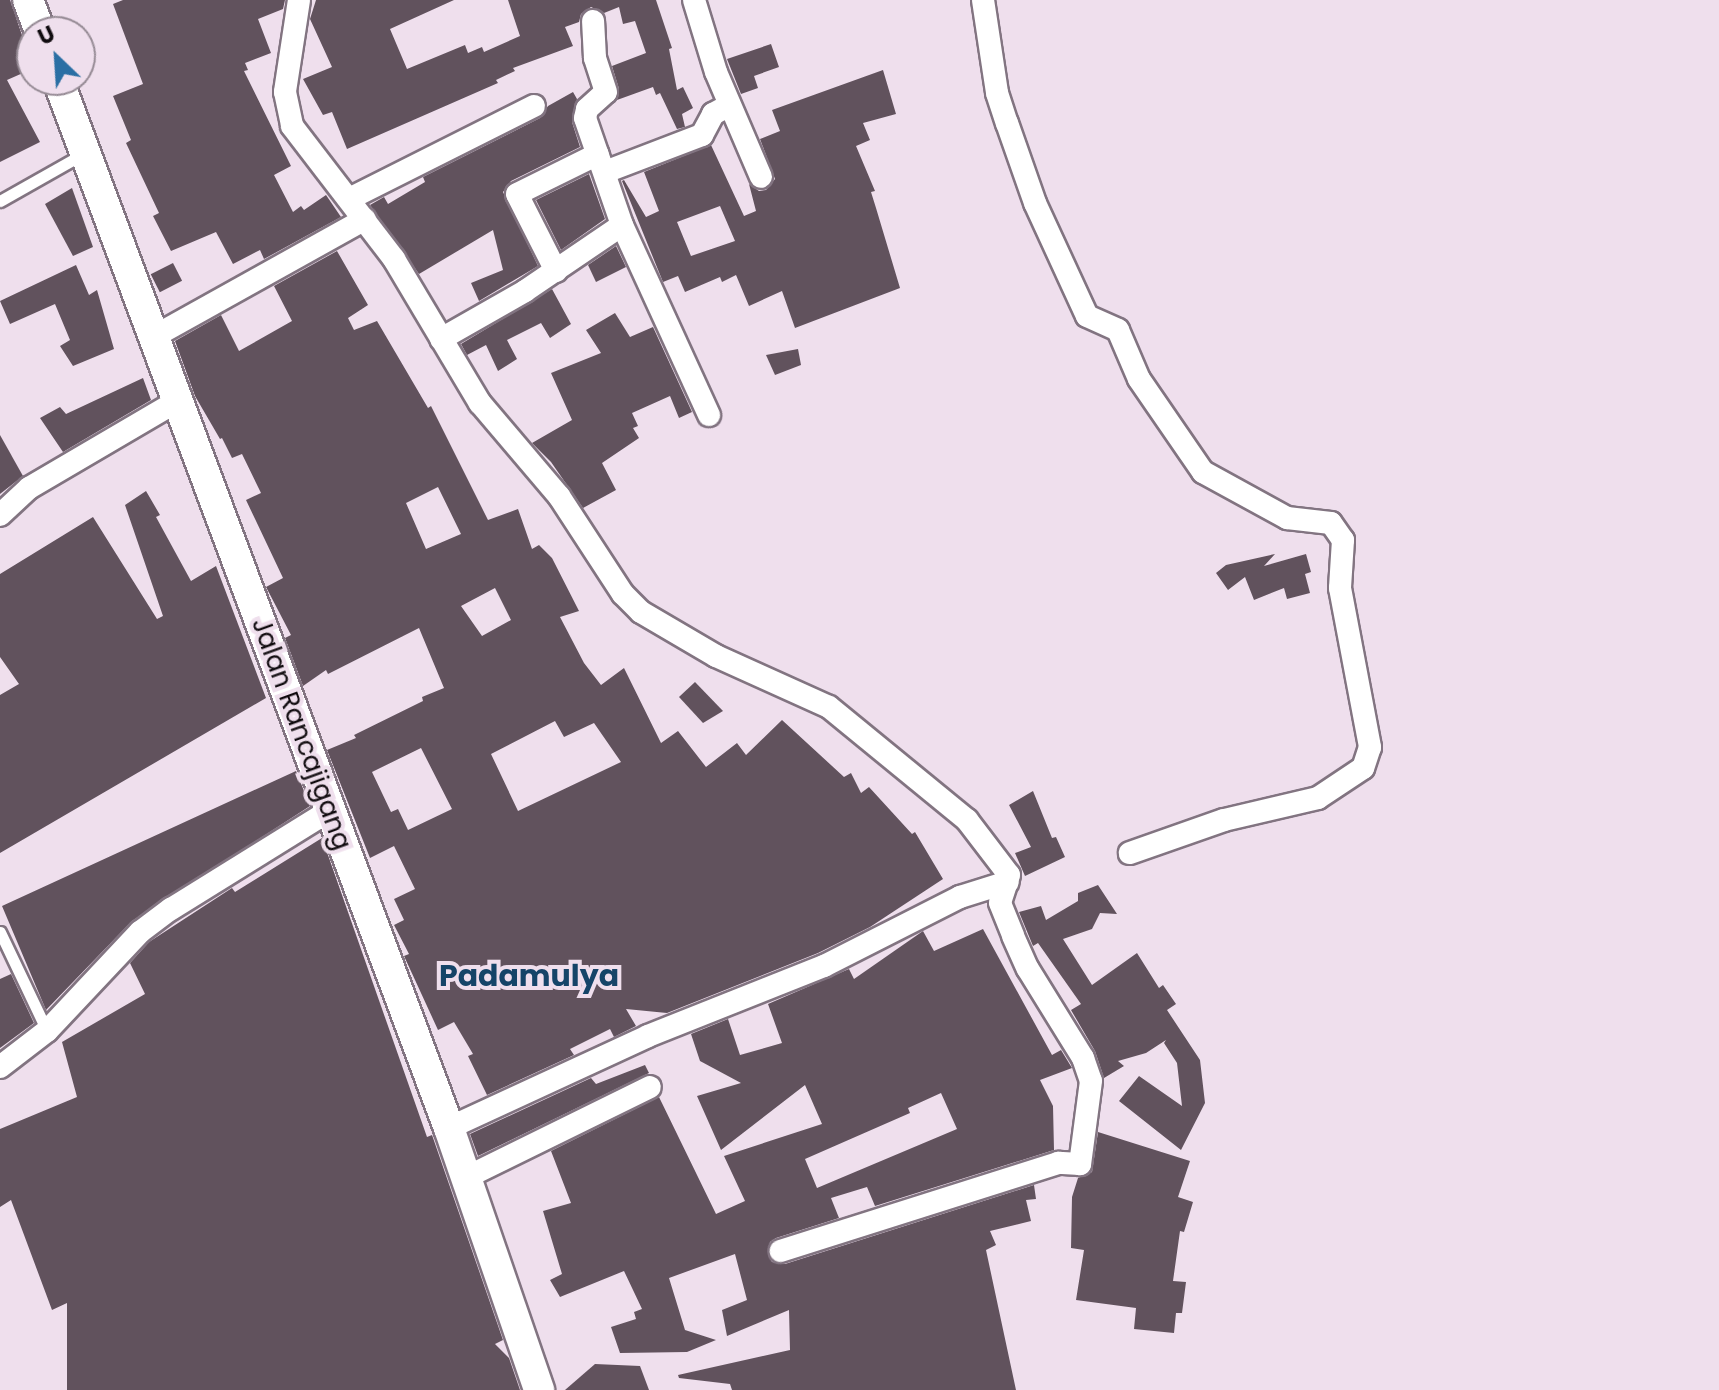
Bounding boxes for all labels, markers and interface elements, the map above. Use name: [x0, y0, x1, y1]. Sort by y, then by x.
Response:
north arrow: [16, 16, 96, 96]
text: U: [33, 18, 60, 53]
street label: Jalan Rancajigang: [245, 614, 357, 854]
district label: Padamulya: [439, 958, 619, 994]

